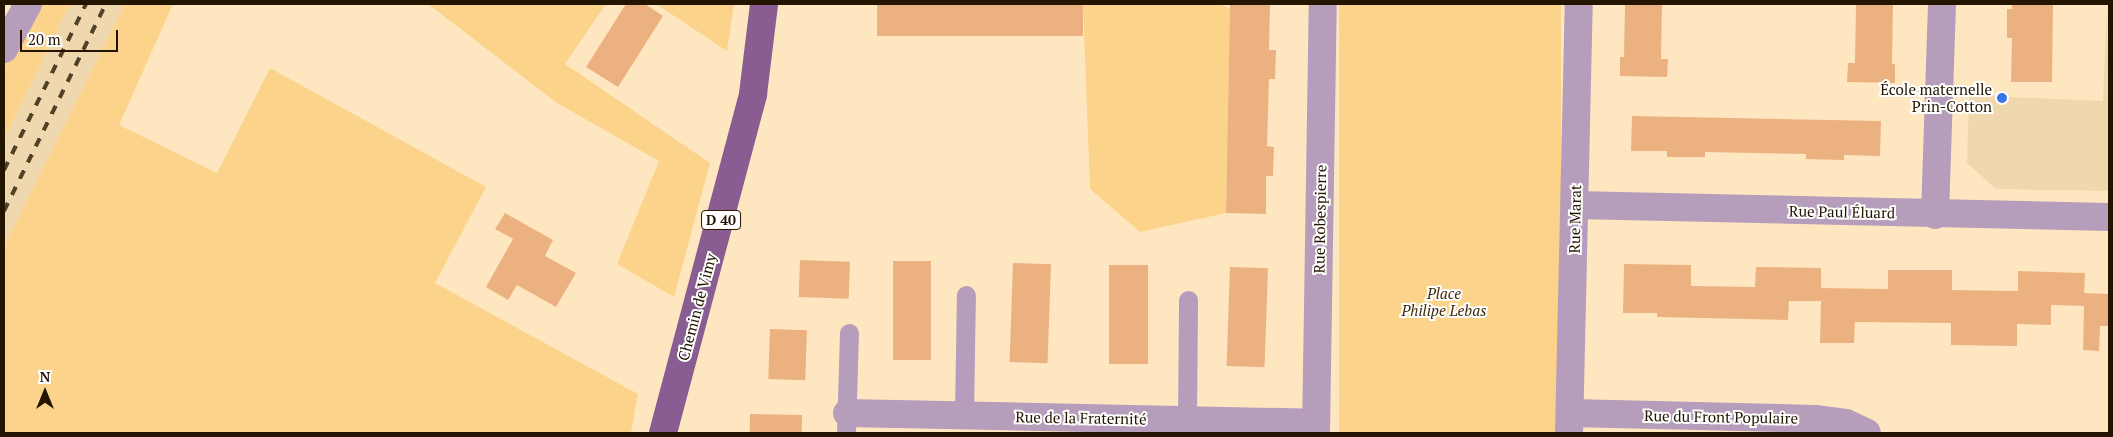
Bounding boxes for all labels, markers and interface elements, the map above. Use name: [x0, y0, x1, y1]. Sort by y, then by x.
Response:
scale bar: [22, 20, 120, 52]
text: 20 m: [28, 29, 61, 49]
place label: École maternelle Prin-Cotton: [1880, 80, 1992, 115]
marker: École maternelle Prin-Cotton: [1996, 92, 2008, 104]
street label: Rue Robespierre: [1310, 164, 1330, 274]
street label: Rue Marat: [1565, 184, 1585, 254]
street label: Rue Paul Éluard: [1789, 202, 1895, 222]
road number: D 40: [701, 208, 741, 232]
street label: Chemin de Vimy: [674, 251, 720, 363]
park label: Place Philipe Lebas: [1401, 284, 1487, 319]
north arrow: [20, 367, 70, 417]
text: N: [40, 367, 50, 386]
street label: Rue du Front Populaire: [1644, 407, 1798, 427]
street label: Rue de la Fraternité: [1015, 408, 1147, 428]

